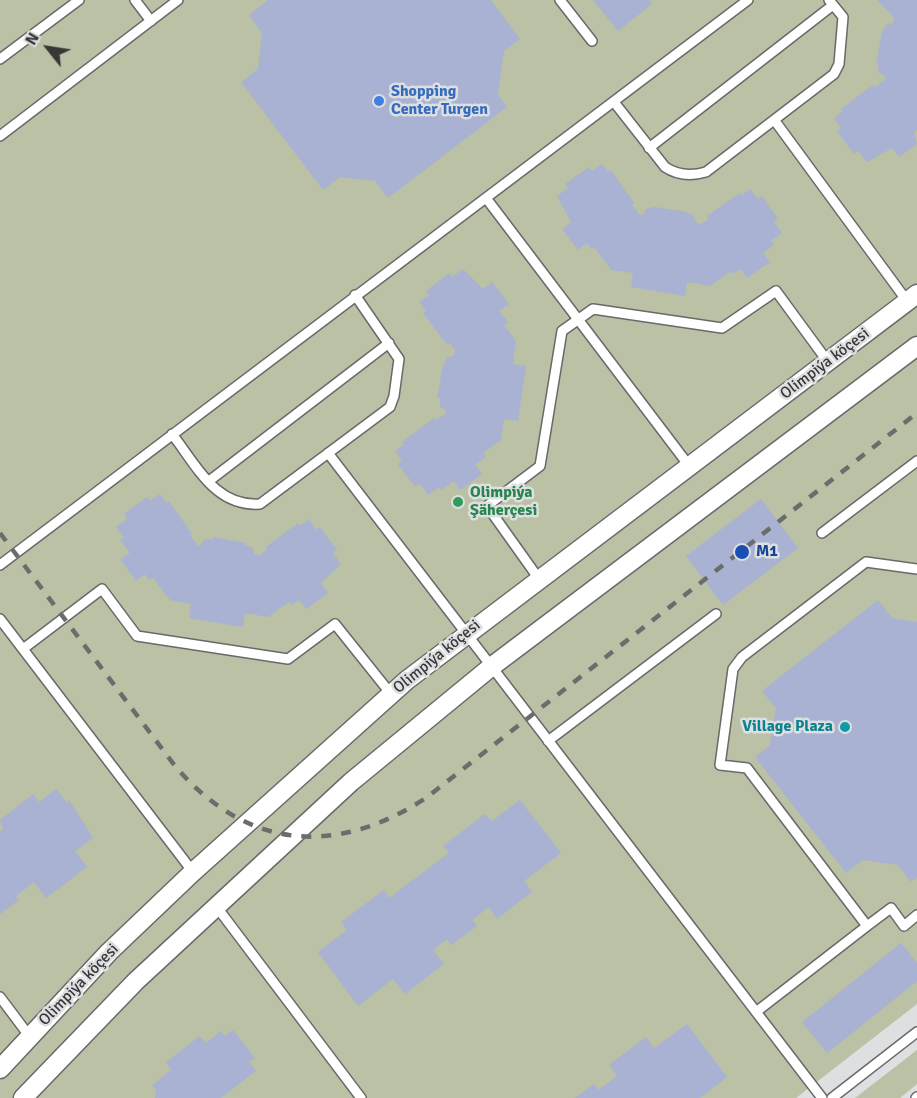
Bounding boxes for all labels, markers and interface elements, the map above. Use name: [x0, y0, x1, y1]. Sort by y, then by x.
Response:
north arrow: [18, 18, 78, 78]
text: N: [21, 29, 44, 49]
place label: Shopping Center Turgen: [391, 82, 488, 120]
marker: Shopping Center Turgen: [372, 94, 386, 108]
street label: Olimpiýa köçesi: [777, 324, 873, 404]
place label: Olimpiýa Şäherçesi: [470, 483, 537, 521]
marker: Olimpiýa Şäherçesi: [451, 495, 465, 509]
place label: M1: [756, 542, 778, 562]
marker: M1: [733, 543, 751, 561]
street label: Olimpiýa köçesi: [390, 616, 484, 698]
place label: Village Plaza: [742, 717, 833, 737]
marker: Village Plaza: [838, 720, 852, 734]
street label: Olimpiýa köçesi: [35, 940, 123, 1030]

